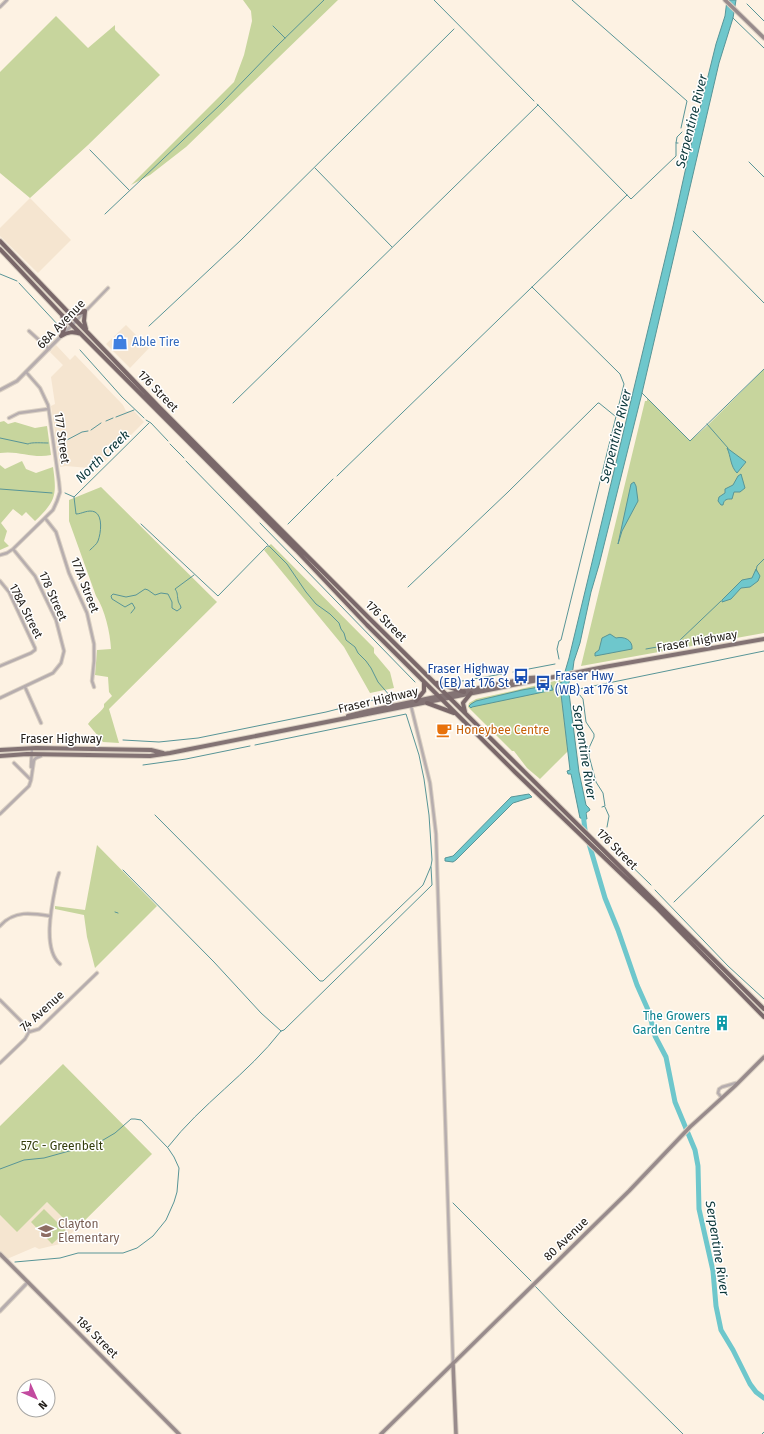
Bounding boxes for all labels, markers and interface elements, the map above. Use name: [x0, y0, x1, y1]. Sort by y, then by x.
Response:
water label: Serpentine River: [672, 72, 711, 170]
street label: 68A Avenue: [34, 297, 88, 351]
shop icon: Able Tire: [111, 333, 129, 351]
place label: Able Tire: [132, 335, 180, 349]
street label: 176 Street: [135, 367, 182, 415]
water label: Serpentine River: [596, 387, 635, 485]
street label: 177 Street: [51, 411, 73, 465]
water label: North Creek: [72, 427, 132, 486]
street label: 177A Street: [68, 555, 102, 615]
street label: 178 Street: [36, 569, 70, 623]
street label: 178A Street: [6, 581, 46, 641]
street label: 176 Street: [363, 598, 410, 645]
street label: Fraser Highway: [656, 627, 738, 655]
place label: Fraser Highway (EB) at 176 St: [427, 662, 510, 690]
bus stop icon: Fraser Highway (EB) at 176 St: [512, 667, 530, 685]
place label: Fraser Hwy (WB) at 176 St: [555, 669, 629, 697]
bus stop icon: Fraser Hwy (WB) at 176 St: [534, 674, 552, 692]
street label: Fraser Highway: [337, 684, 419, 716]
water label: Serpentine River: [569, 703, 600, 802]
cafe icon: Honeybee Centre: [435, 721, 453, 739]
place label: Honeybee Centre: [456, 723, 549, 737]
street label: Fraser Highway: [20, 732, 102, 746]
street label: 176 Street: [594, 826, 641, 873]
street label: 74 Avenue: [17, 988, 67, 1034]
place label: The Growers Garden Centre: [633, 1009, 710, 1037]
building icon: The Growers Garden Centre: [713, 1014, 731, 1032]
park label: 57C - Greenbelt: [21, 1139, 104, 1153]
water label: Serpentine River: [702, 1199, 733, 1298]
street label: 80 Avenue: [541, 1214, 591, 1264]
place label: Clayton Elementary: [58, 1217, 120, 1245]
school or university icon: Clayton Elementary: [37, 1222, 55, 1240]
street label: 184 Street: [73, 1313, 121, 1361]
north arrow: [16, 1378, 56, 1418]
text: N: [36, 1398, 50, 1412]

